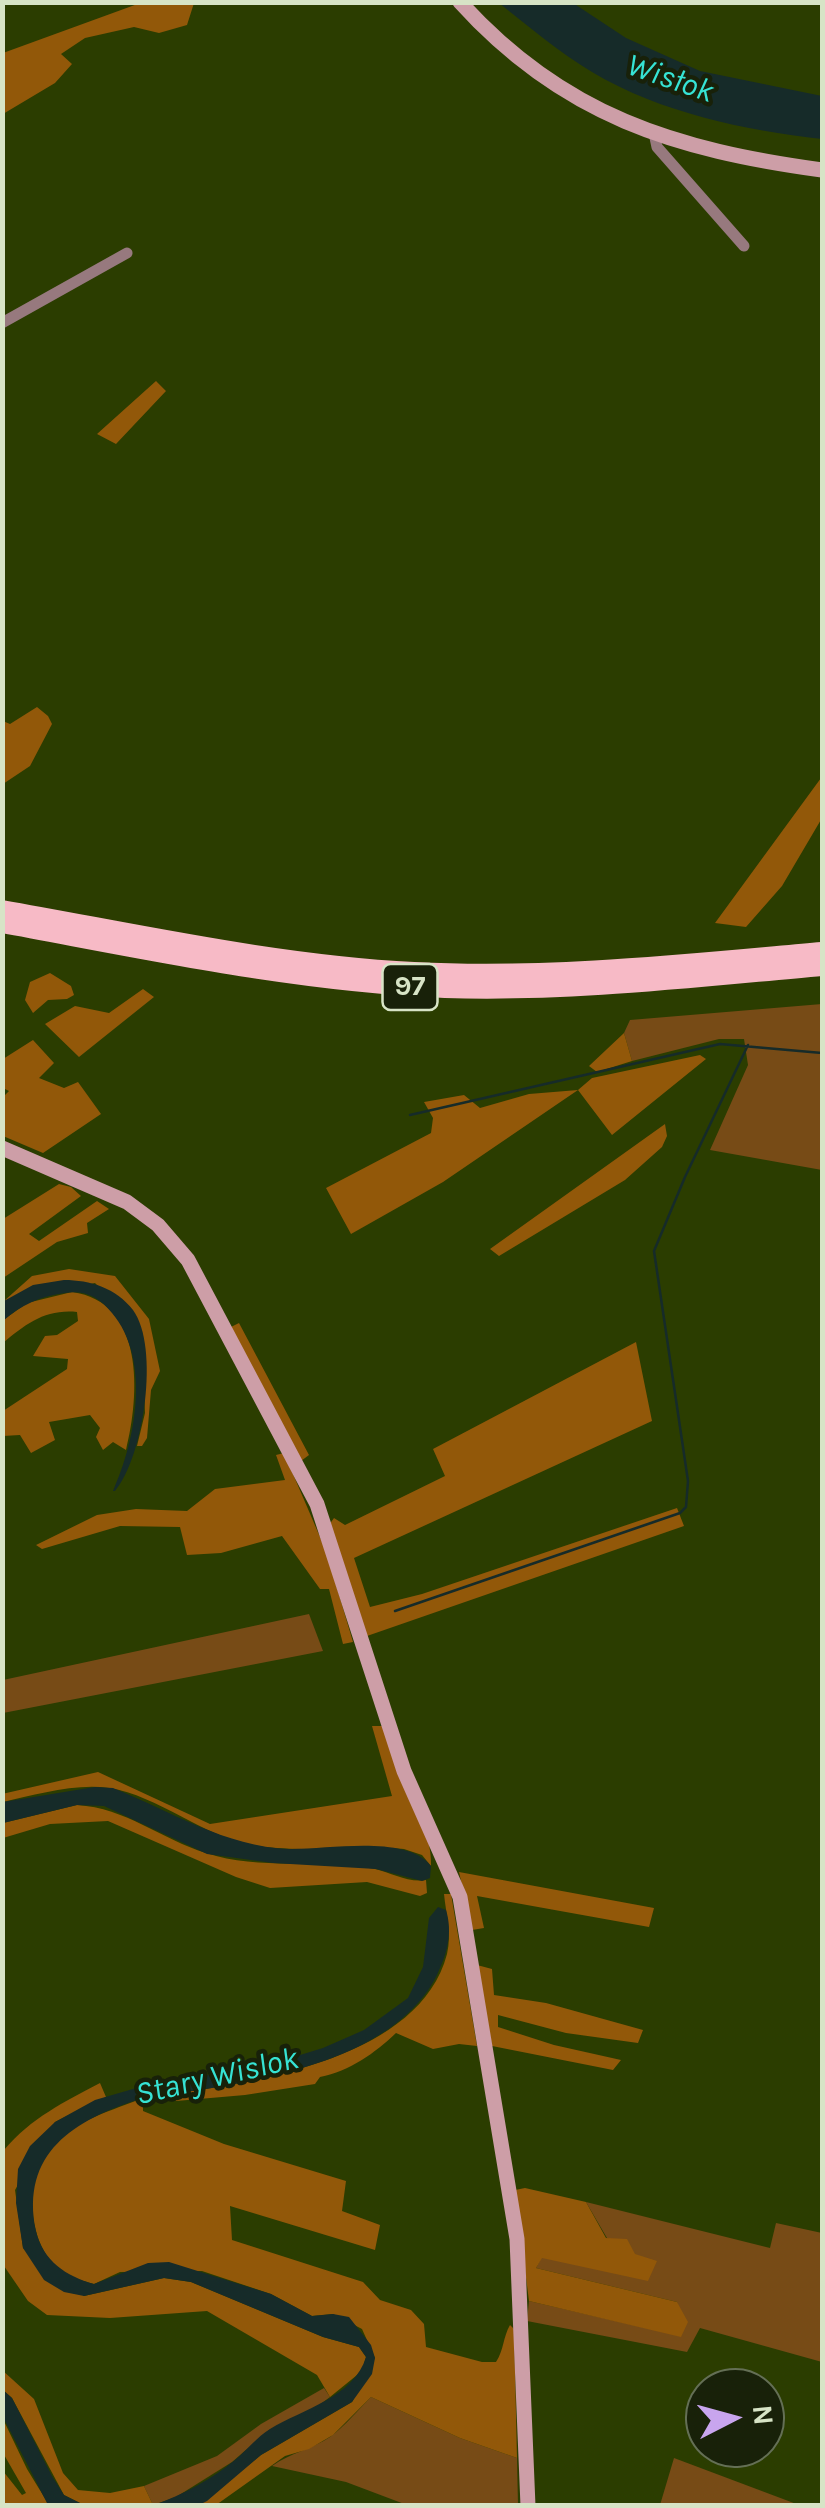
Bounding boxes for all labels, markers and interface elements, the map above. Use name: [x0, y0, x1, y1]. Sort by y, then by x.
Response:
water label: Wisłok: [621, 46, 719, 112]
road number: 97: [382, 964, 438, 1010]
water label: Stary Wislok: [132, 2040, 302, 2114]
north arrow: [685, 2368, 785, 2468]
text: N: [746, 2403, 781, 2427]

